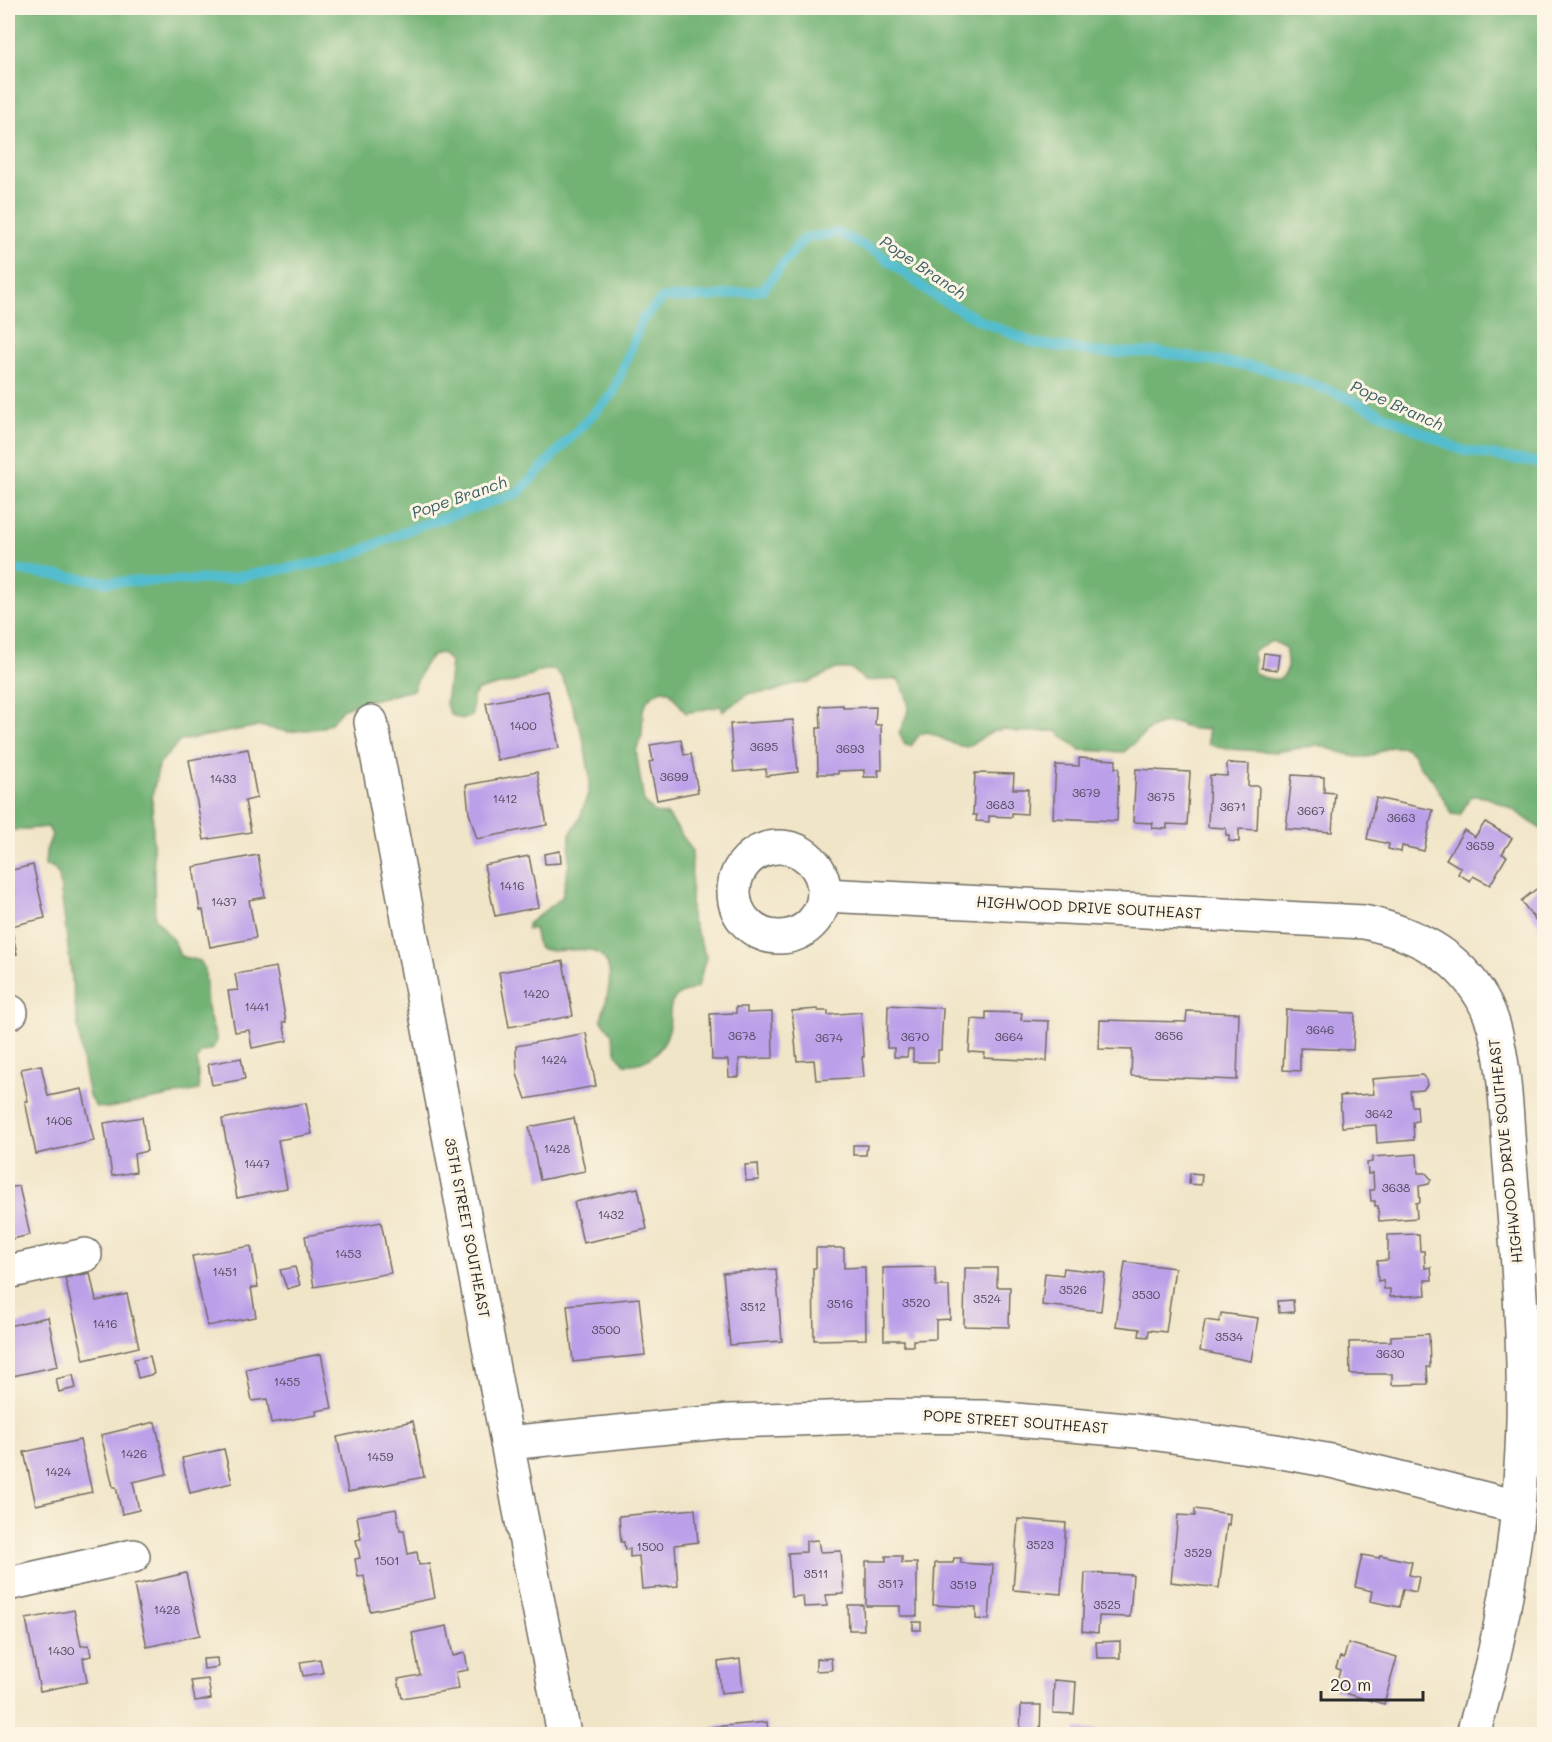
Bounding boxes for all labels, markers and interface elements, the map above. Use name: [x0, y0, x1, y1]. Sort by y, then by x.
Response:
water label: Pope Branch: [876, 230, 970, 303]
water label: Pope Branch: [1348, 375, 1447, 434]
water label: Pope Branch: [408, 470, 509, 523]
house number: 1400: [509, 717, 537, 733]
house number: 3695: [750, 738, 778, 754]
house number: 3693: [836, 740, 864, 756]
house number: 3699: [660, 768, 688, 784]
house number: 1433: [210, 770, 236, 786]
house number: 3679: [1072, 784, 1100, 800]
house number: 3675: [1147, 788, 1175, 804]
house number: 1412: [493, 790, 517, 806]
house number: 3683: [986, 796, 1014, 812]
house number: 3671: [1220, 798, 1246, 814]
house number: 3667: [1297, 802, 1325, 818]
house number: 3663: [1387, 809, 1415, 825]
house number: 3659: [1466, 837, 1494, 853]
house number: 1416: [499, 877, 525, 893]
street label: HIGHWOOD DRIVE SOUTHEAST: [976, 891, 1202, 923]
house number: 1437: [211, 893, 237, 909]
house number: 1420: [523, 985, 550, 1001]
house number: 1441: [245, 998, 269, 1014]
house number: 3646: [1306, 1021, 1334, 1037]
house number: 3678: [728, 1027, 756, 1043]
house number: 3656: [1155, 1027, 1183, 1043]
house number: 3670: [901, 1028, 930, 1044]
house number: 3664: [995, 1028, 1023, 1044]
house number: 3674: [815, 1029, 843, 1045]
street label: HIGHWOOD DRIVE SOUTHEAST: [1483, 1038, 1527, 1264]
house number: 1424: [541, 1051, 567, 1067]
house number: 3642: [1365, 1105, 1393, 1121]
house number: 1406: [45, 1112, 73, 1128]
street label: 35TH STREET SOUTHEAST: [441, 1136, 495, 1320]
house number: 1428: [544, 1140, 570, 1156]
house number: 1447: [244, 1155, 270, 1171]
house number: 3638: [1382, 1179, 1410, 1195]
house number: 1432: [598, 1206, 624, 1222]
house number: 1453: [335, 1245, 361, 1261]
house number: 1451: [213, 1263, 237, 1279]
house number: 3526: [1059, 1281, 1087, 1297]
house number: 3530: [1132, 1286, 1161, 1302]
house number: 3524: [973, 1290, 1001, 1306]
house number: 3520: [902, 1294, 931, 1310]
house number: 3516: [827, 1295, 853, 1311]
house number: 3512: [740, 1298, 766, 1314]
house number: 1416: [92, 1315, 118, 1331]
house number: 3500: [592, 1321, 621, 1337]
house number: 3534: [1215, 1328, 1243, 1344]
house number: 3630: [1376, 1345, 1405, 1361]
house number: 1455: [274, 1373, 300, 1389]
street label: POPE STREET SOUTHEAST: [923, 1405, 1109, 1437]
house number: 1426: [121, 1445, 147, 1461]
house number: 1459: [367, 1448, 393, 1464]
house number: 1424: [45, 1463, 71, 1479]
house number: 3523: [1026, 1536, 1054, 1552]
house number: 1500: [636, 1538, 664, 1554]
house number: 3529: [1184, 1544, 1212, 1560]
house number: 1501: [374, 1552, 400, 1568]
house number: 3511: [804, 1565, 828, 1581]
house number: 3517: [878, 1575, 904, 1591]
house number: 3519: [950, 1576, 976, 1592]
house number: 3525: [1093, 1596, 1121, 1612]
house number: 1428: [154, 1601, 180, 1617]
house number: 1430: [48, 1642, 75, 1658]
scale bar: [1321, 1664, 1423, 1702]
text: 20 m: [1330, 1672, 1371, 1696]

